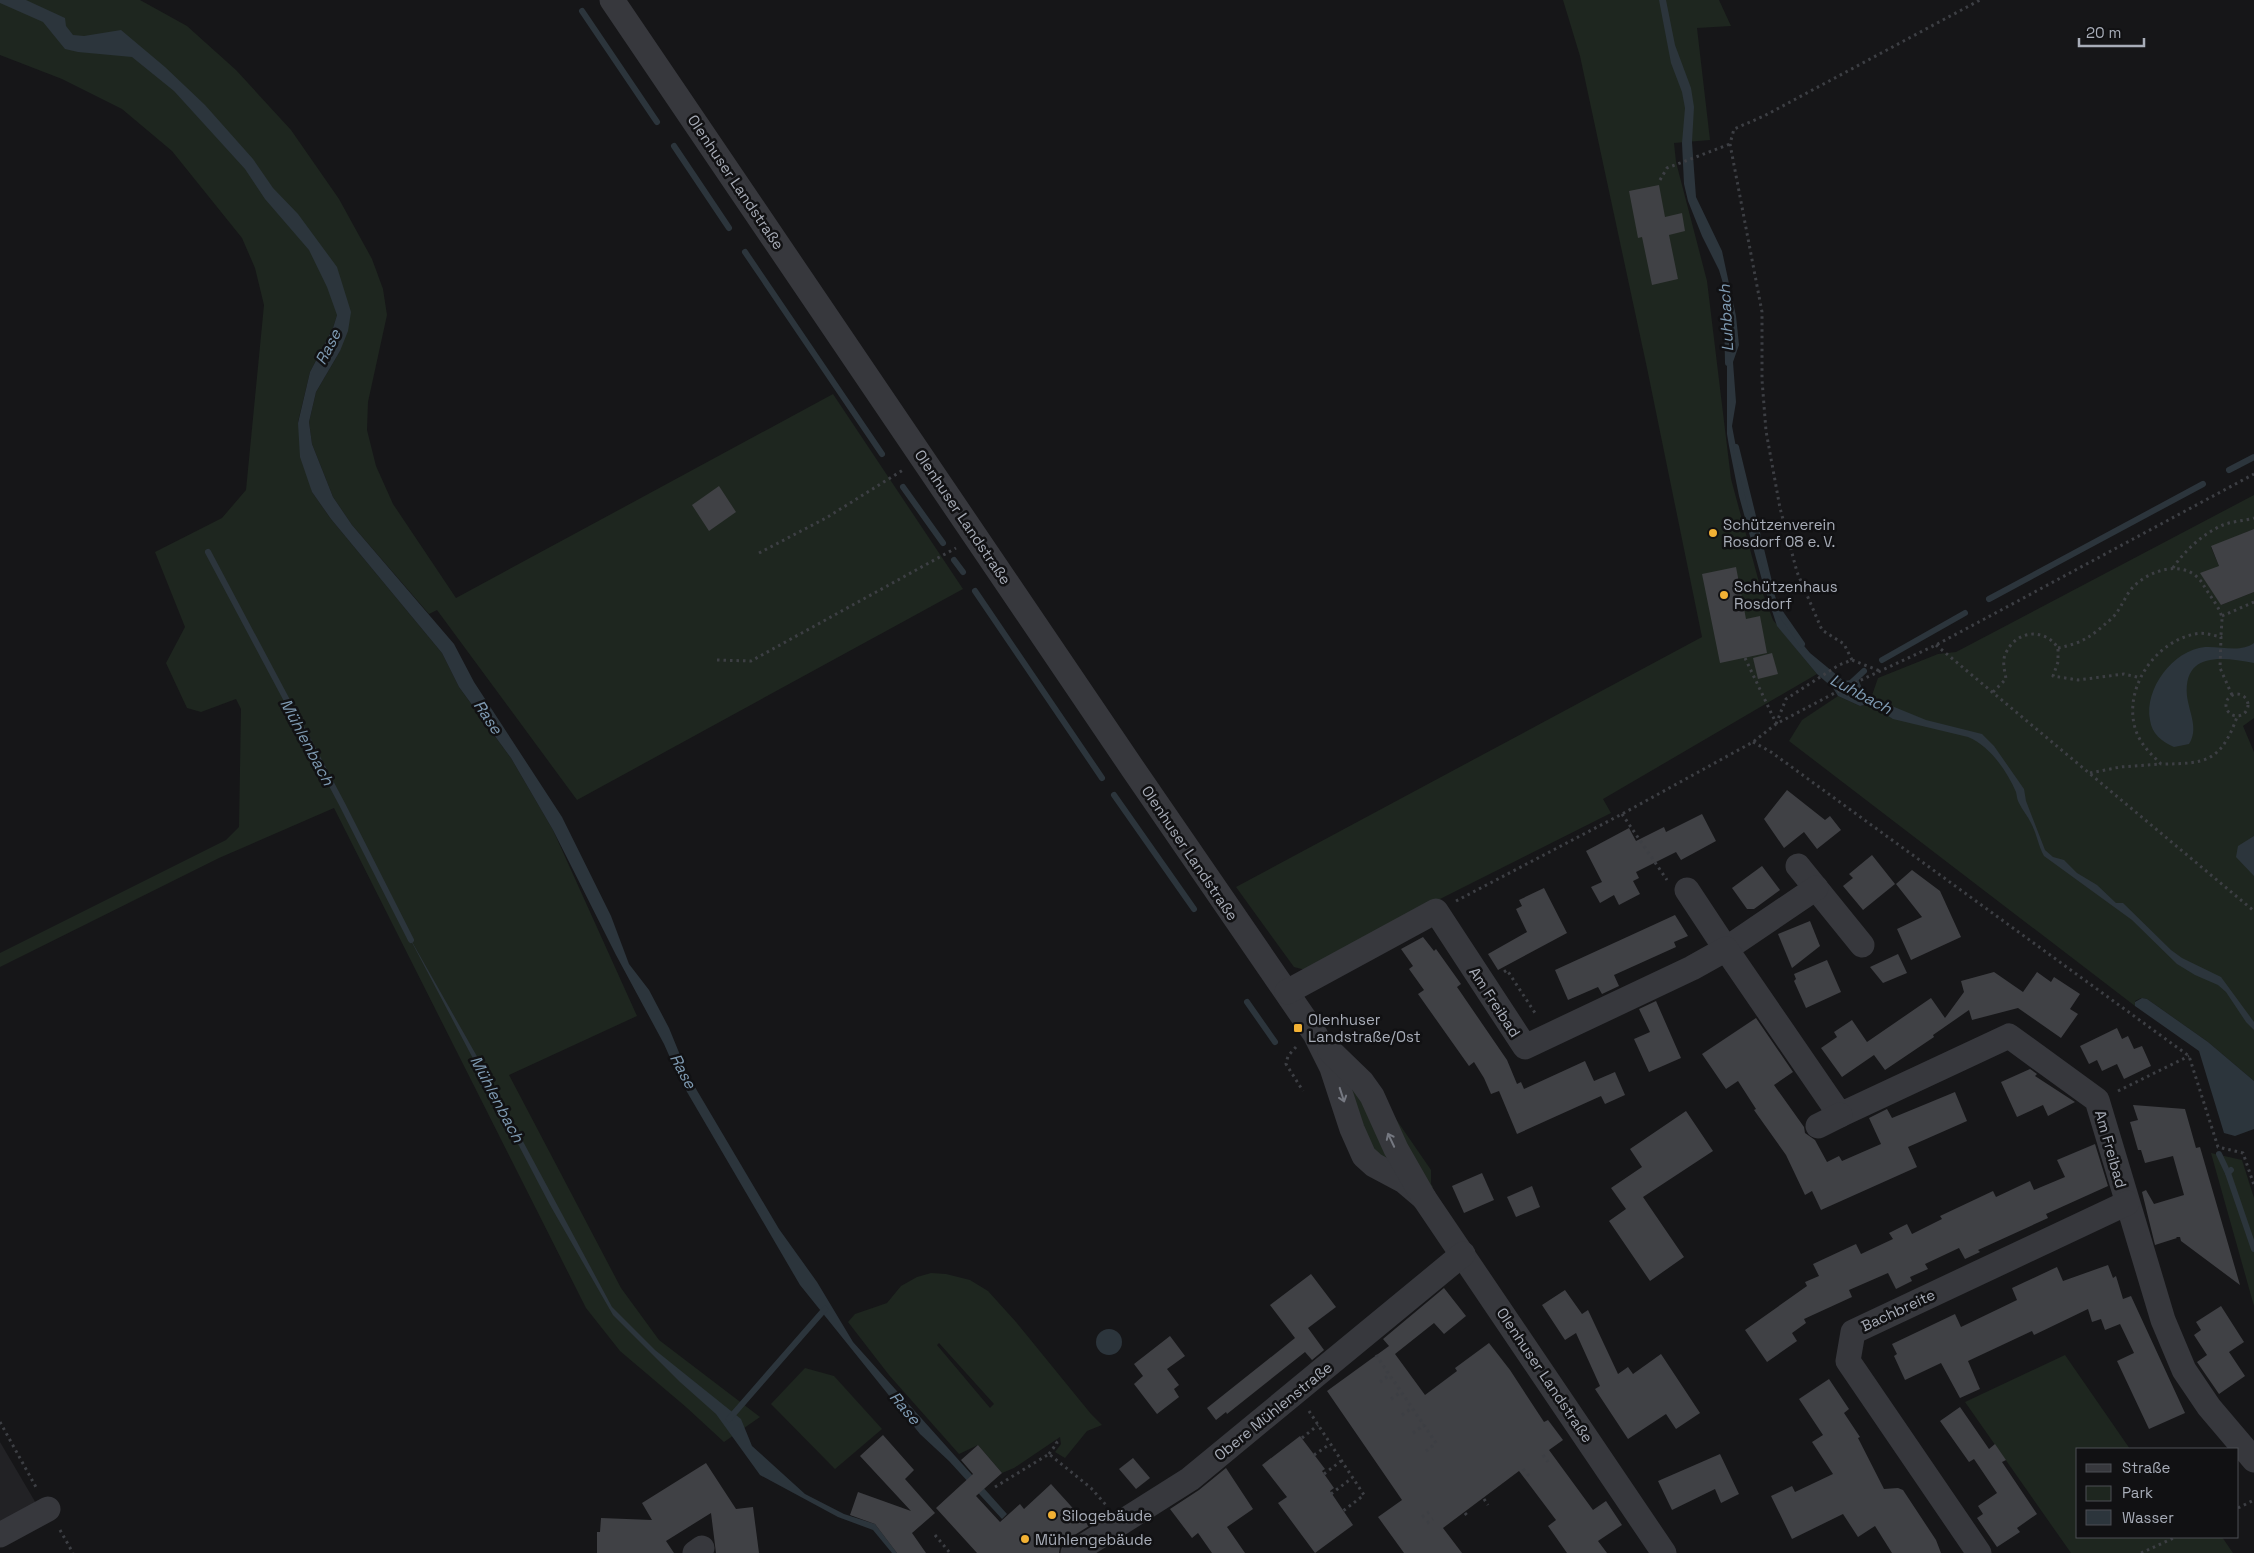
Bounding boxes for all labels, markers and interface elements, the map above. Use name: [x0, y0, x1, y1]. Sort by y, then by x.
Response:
scale bar: [2079, 15, 2144, 47]
text: 20 m: [2086, 23, 2121, 42]
street label: Olenhuser Landstraße: [684, 111, 788, 253]
water label: Luhbach: [1714, 283, 1738, 352]
water label: Rase: [310, 325, 346, 368]
street label: Olenhuser Landstraße: [911, 446, 1015, 588]
place label: Schützenverein Rosdorf 08 e. V.: [1723, 515, 1835, 551]
marker: Schützenverein Rosdorf 08 e. V.: [1707, 527, 1719, 539]
place label: Schützenhaus Rosdorf: [1734, 577, 1838, 613]
marker: Schützenhaus Rosdorf: [1718, 589, 1730, 601]
water label: Luhbach: [1827, 669, 1897, 720]
water label: Mühlenbach: [275, 695, 339, 790]
water label: Rase: [469, 696, 507, 739]
street label: Olenhuser Landstraße: [1138, 782, 1242, 924]
street label: Am Freibad: [1465, 963, 1525, 1041]
place label: Olenhuser Landstraße/Ost: [1308, 1010, 1421, 1046]
marker: Olenhuser Landstraße/Ost: [1292, 1022, 1304, 1034]
water label: Rase: [665, 1050, 701, 1093]
water label: Mühlenbach: [465, 1052, 529, 1147]
one-way arrow: [1337, 1086, 1347, 1102]
street label: Am Freibad: [2091, 1108, 2131, 1190]
one-way arrow: [1386, 1133, 1396, 1148]
street label: Bachbreite: [1858, 1285, 1938, 1335]
street label: Olenhuser Landstraße: [1493, 1304, 1597, 1446]
street label: Obere Mühlenstraße: [1210, 1357, 1336, 1465]
water label: Rase: [885, 1387, 925, 1429]
legend: [2076, 1448, 2239, 1538]
text: Straße: [2122, 1458, 2171, 1477]
text: Park: [2122, 1483, 2153, 1502]
place label: Silogebäude: [1062, 1506, 1152, 1525]
text: Wasser: [2122, 1508, 2174, 1527]
marker: Silogebäude: [1046, 1509, 1058, 1521]
place label: Mühlengebäude: [1035, 1530, 1153, 1549]
marker: Mühlengebäude: [1019, 1533, 1031, 1545]

